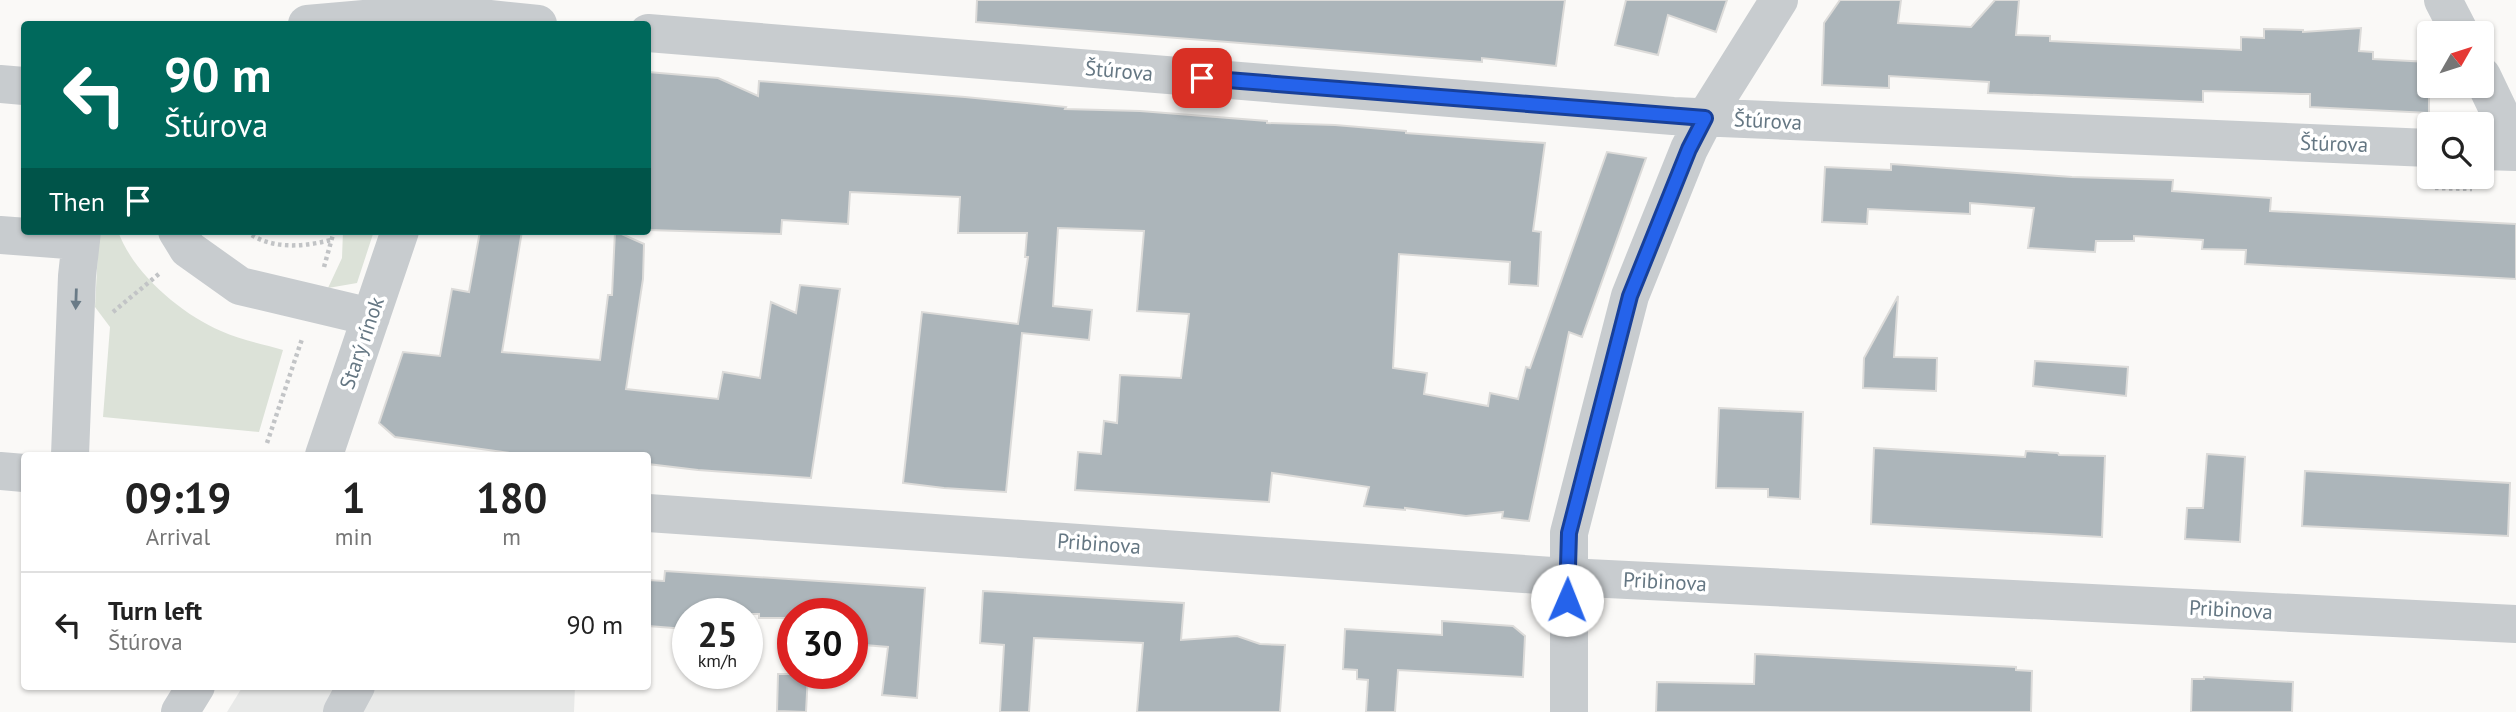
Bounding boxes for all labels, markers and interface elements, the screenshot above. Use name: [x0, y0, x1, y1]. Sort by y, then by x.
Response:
north arrow: [2417, 21, 2494, 98]
map controls: [2417, 21, 2494, 189]
text: 90 m: [164, 42, 271, 106]
pin: [1172, 48, 1232, 108]
icon: left: [49, 49, 140, 140]
street label: Štúrova: [1084, 54, 1154, 87]
icon: arrive: [1183, 59, 1221, 97]
text: Štúrova: [164, 104, 268, 146]
street label: Štúrova: [1733, 105, 1803, 136]
button: search: [2417, 112, 2494, 189]
street label: Štúrova: [2299, 129, 2369, 158]
icon: arrive: [119, 182, 157, 220]
text: Then: [49, 185, 105, 218]
one-way arrow: [70, 288, 81, 310]
street label: Starý rínok: [333, 293, 390, 393]
text: 09:19: [125, 470, 231, 525]
text: 1: [342, 470, 365, 525]
text: 180: [476, 470, 547, 525]
text: Arrival: [146, 522, 210, 551]
text: min: [335, 522, 372, 551]
text: m: [502, 522, 521, 551]
street label: Pribinova: [1056, 527, 1142, 560]
position arrow: [1530, 563, 1604, 637]
street label: Pribinova: [1622, 566, 1708, 597]
text: Turn left: [108, 594, 202, 627]
street label: Pribinova: [2188, 594, 2274, 625]
speed limit sign: 30: [777, 598, 868, 689]
icon: left: [49, 606, 87, 644]
text: 90 m: [567, 608, 623, 641]
text: 25: [698, 611, 737, 657]
text: Štúrova: [108, 627, 183, 656]
text: km/h: [698, 649, 737, 672]

